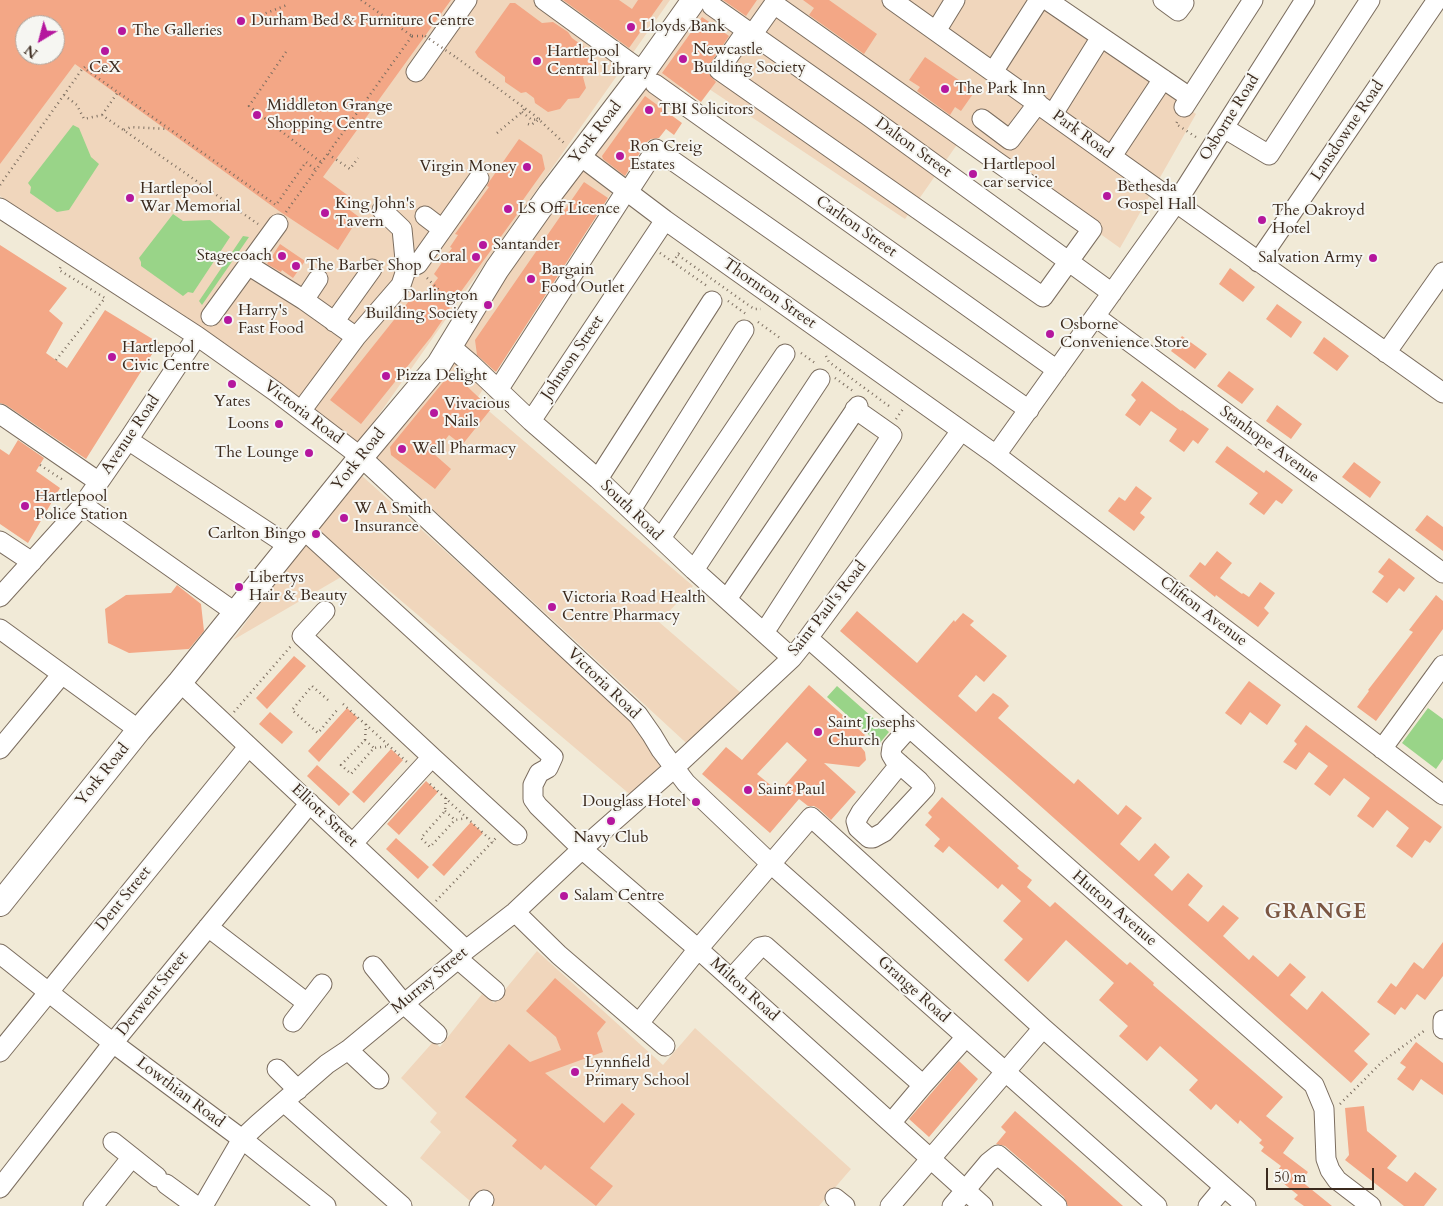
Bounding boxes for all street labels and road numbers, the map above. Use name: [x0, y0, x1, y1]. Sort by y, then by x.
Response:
street label: Osborne Road: [1196, 71, 1264, 165]
street label: Lansdowne Road: [1307, 77, 1389, 185]
street label: York Road: [566, 98, 626, 168]
street label: Park Road: [1048, 107, 1116, 163]
street label: Dalton Street: [871, 114, 955, 182]
street label: Carlton Street: [812, 192, 900, 262]
street label: Thornton Street: [719, 255, 819, 333]
street label: Johnson Street: [538, 312, 608, 404]
street label: Victoria Road: [260, 377, 346, 449]
street label: Avenue Road: [98, 392, 164, 478]
street label: Stanhope Avenue: [1215, 402, 1323, 488]
street label: York Road: [328, 425, 390, 495]
street label: South Road: [596, 477, 666, 545]
street label: Saint Paul's Road: [785, 558, 871, 660]
street label: Clifton Avenue: [1155, 573, 1251, 651]
street label: Victoria Road: [563, 644, 643, 724]
street label: York Road: [72, 740, 134, 810]
street label: Elliott Street: [287, 780, 361, 852]
street label: Dent Street: [92, 863, 156, 935]
street label: Hutton Avenue: [1068, 867, 1160, 951]
street label: Murray Street: [388, 944, 472, 1018]
street label: Derwent Street: [113, 948, 193, 1040]
street label: Grange Road: [873, 953, 953, 1027]
street label: Milton Road: [706, 954, 782, 1026]
street label: Lowthian Road: [132, 1054, 228, 1132]

